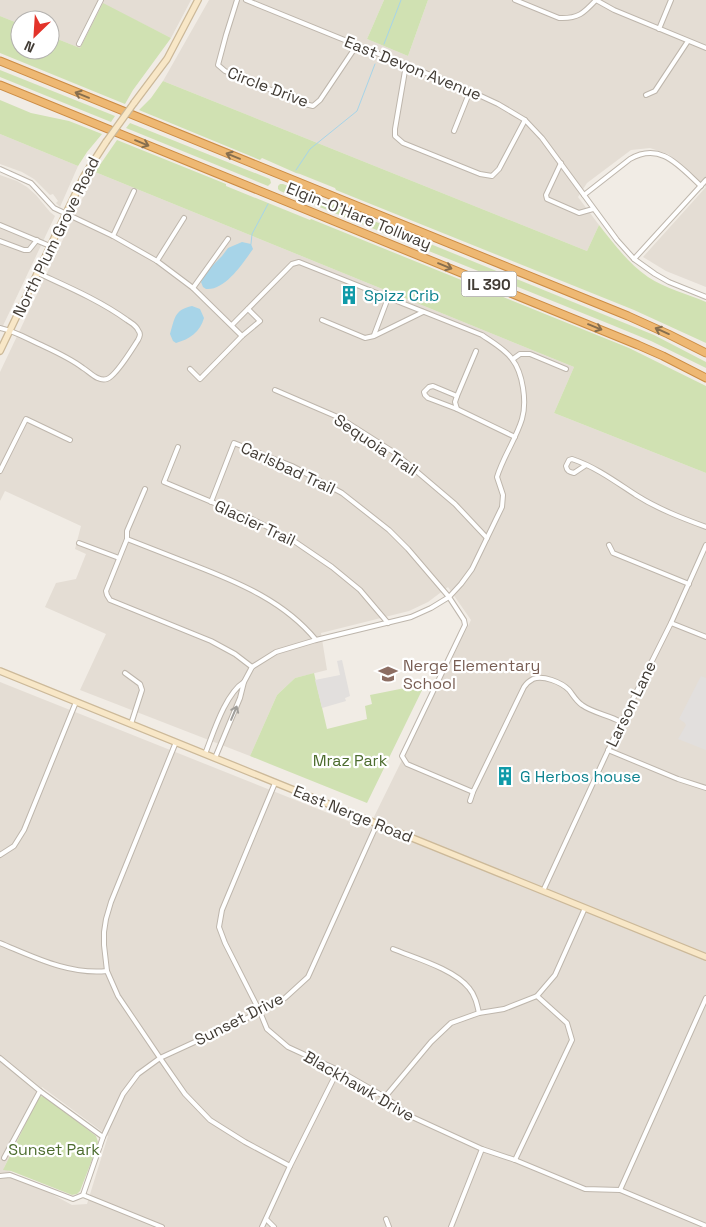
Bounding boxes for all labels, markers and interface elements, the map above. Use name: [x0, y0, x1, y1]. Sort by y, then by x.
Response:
north arrow: [10, 10, 60, 60]
street label: East Devon Avenue: [341, 31, 485, 105]
text: N: [21, 37, 38, 57]
street label: Circle Drive: [224, 62, 312, 112]
one-way arrow: [75, 89, 90, 99]
one-way arrow: [134, 139, 150, 148]
one-way arrow: [226, 151, 241, 160]
street label: North Plum Grove Road: [8, 153, 104, 321]
street label: Elgin-O'Hare Tollway: [283, 177, 435, 255]
one-way arrow: [437, 262, 452, 271]
road number: IL 390: [462, 272, 516, 296]
building icon: Spizz Crib: [338, 284, 360, 306]
place label: Spizz Crib: [364, 285, 439, 306]
one-way arrow: [587, 323, 602, 332]
one-way arrow: [655, 326, 670, 336]
street label: Sequoia Trail: [330, 409, 422, 481]
street label: Carlsbad Trail: [237, 437, 339, 499]
street label: Glacier Trail: [211, 495, 299, 551]
place label: Nerge Elementary School: [403, 655, 540, 694]
street label: Larson Lane: [601, 657, 661, 751]
school or university icon: Nerge Elementary School: [377, 663, 399, 685]
one-way arrow: [229, 706, 239, 721]
park label: Mraz Park: [313, 750, 388, 771]
building icon: G Herbos house: [494, 765, 516, 787]
place label: G Herbos house: [520, 766, 641, 787]
street label: East Nerge Road: [290, 781, 416, 847]
street label: Sunset Drive: [191, 988, 287, 1050]
street label: Blackhawk Drive: [300, 1046, 418, 1126]
park label: Sunset Park: [8, 1139, 100, 1160]

